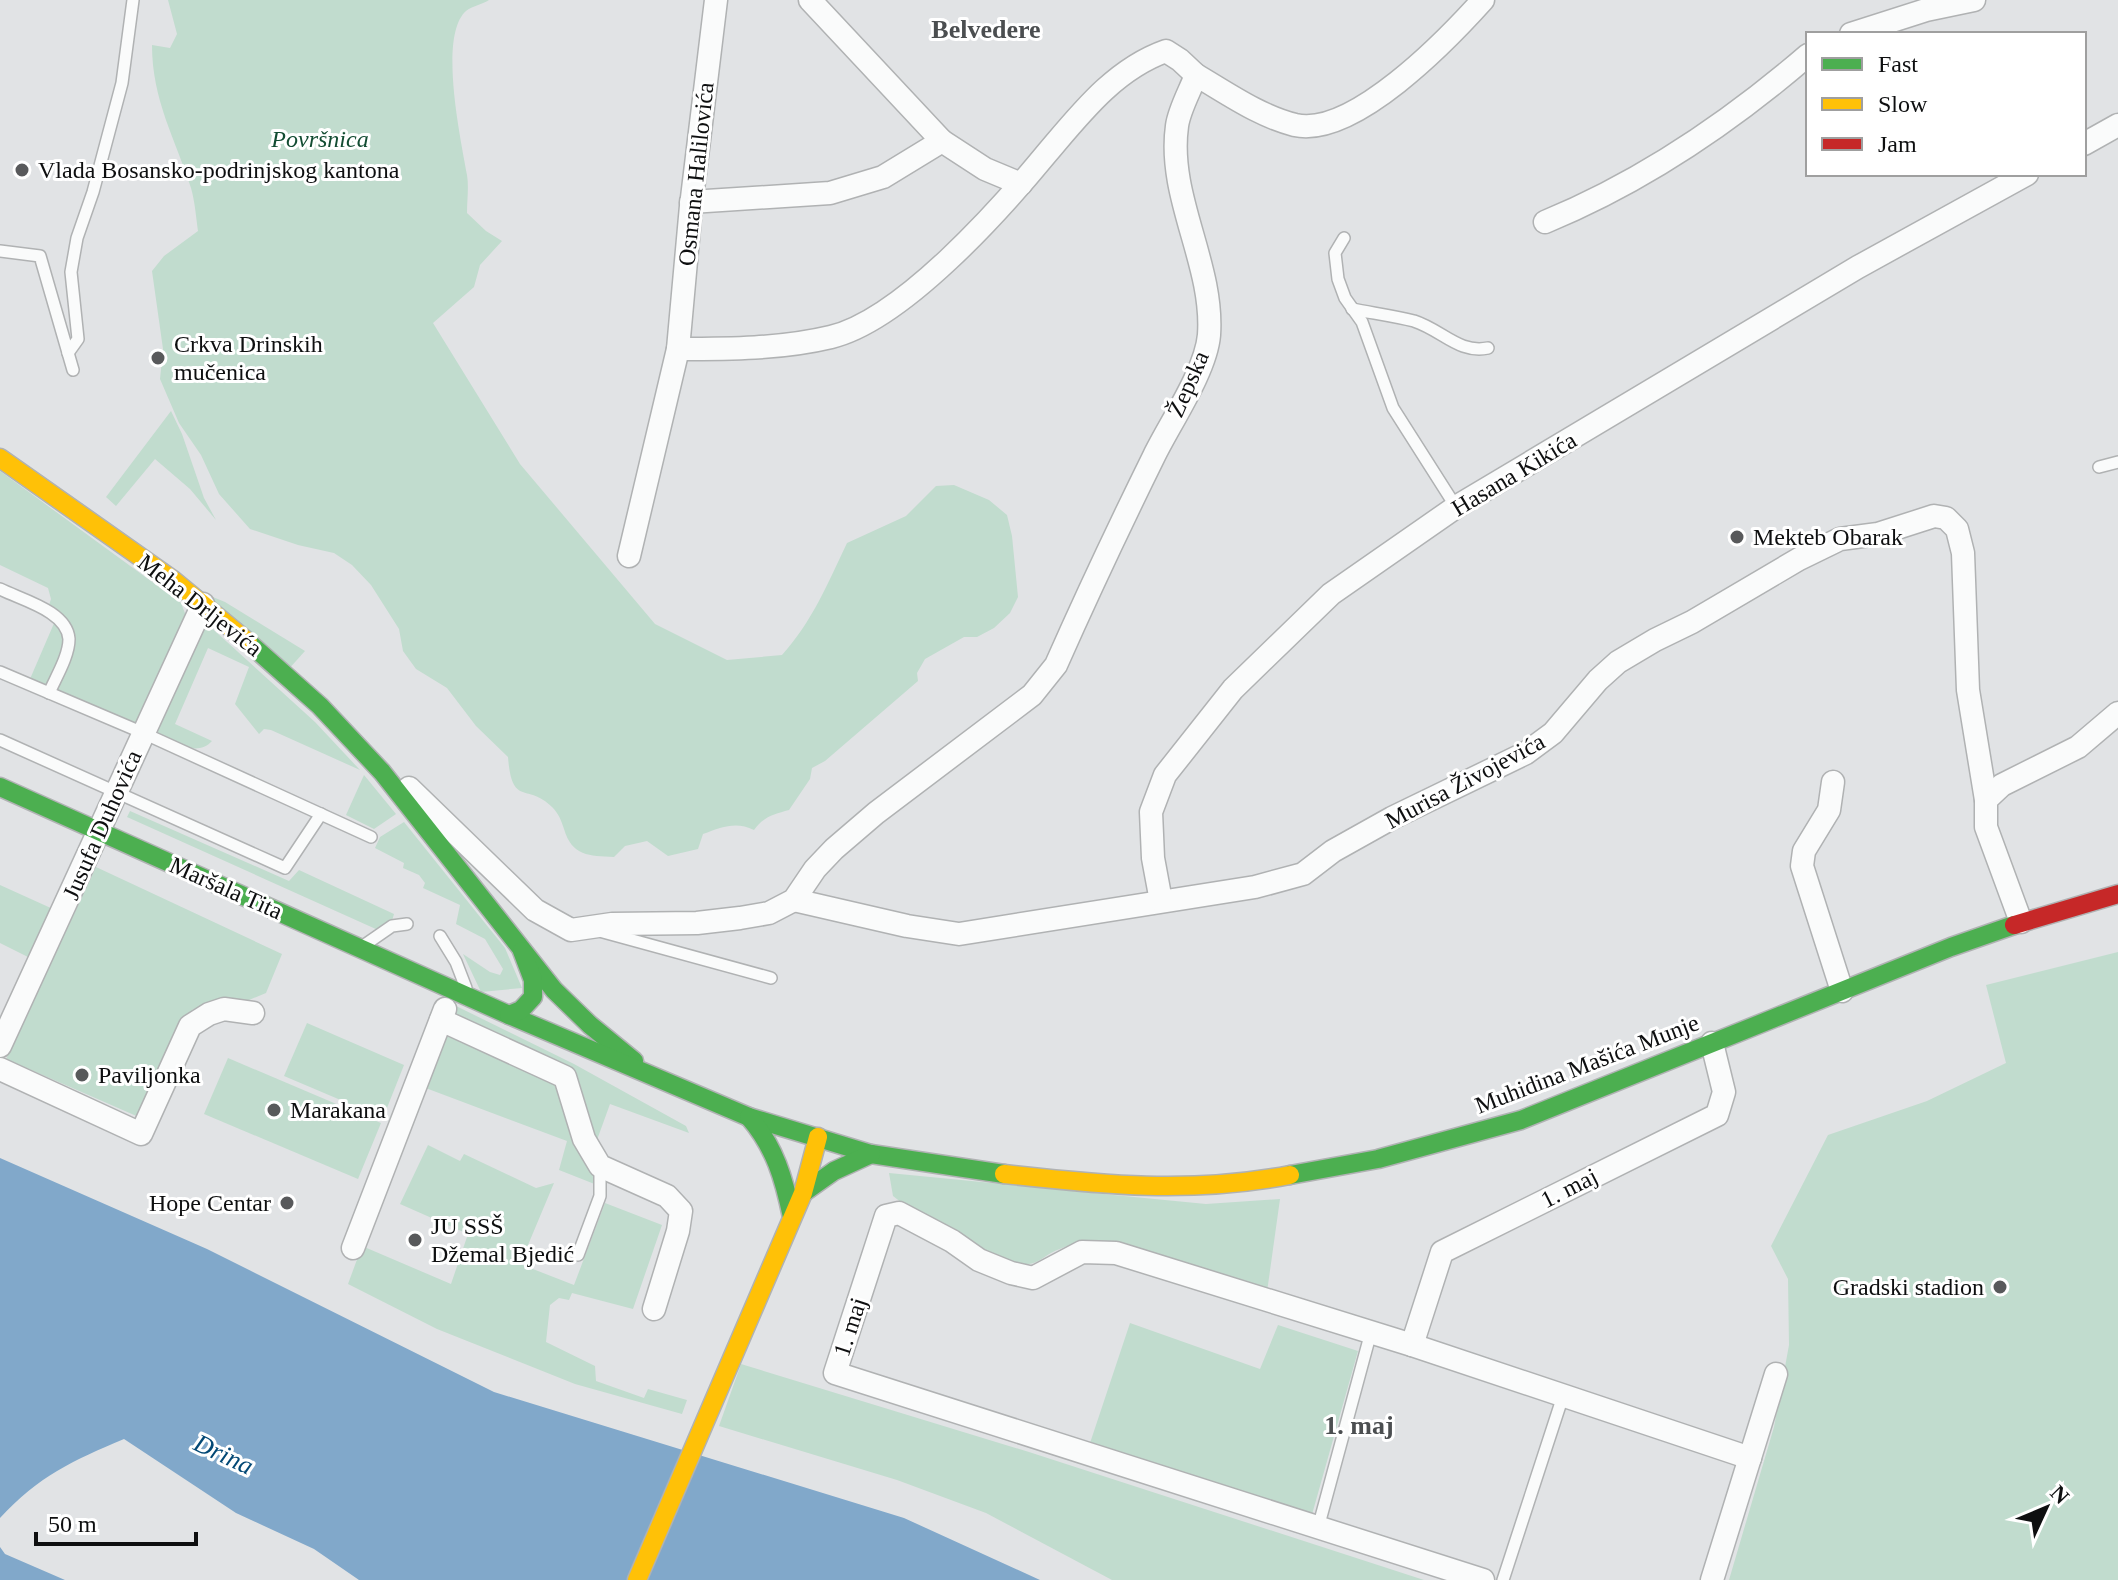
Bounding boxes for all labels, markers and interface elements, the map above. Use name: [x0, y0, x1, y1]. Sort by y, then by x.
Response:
district label: Belvedere: [931, 15, 1041, 44]
legend: [1806, 32, 2086, 176]
text: Fast: [1878, 51, 1918, 77]
street label: Osmana Halilovića: [673, 81, 719, 267]
text: Slow: [1878, 91, 1928, 117]
park label: Površnica: [270, 126, 369, 152]
text: Jam: [1878, 131, 1917, 157]
place label: Vlada Bosansko-podrinjskog kantona: [38, 157, 400, 183]
marker: Vlada Bosansko-podrinjskog kantona: [13, 161, 31, 179]
place label: Crkva Drinskih mučenica: [174, 331, 323, 385]
street label: Žepska: [1162, 347, 1214, 421]
marker: Crkva Drinskih mučenica: [149, 349, 167, 367]
street label: Hasana Kikića: [1447, 426, 1581, 521]
place label: Mekteb Obarak: [1753, 524, 1903, 550]
marker: Mekteb Obarak: [1728, 528, 1746, 546]
street label: Meha Drljevića: [133, 549, 267, 662]
street label: Murisa Živojevića: [1381, 728, 1549, 834]
street label: Jusufa Duhovića: [57, 746, 147, 904]
street label: Maršala Tita: [166, 852, 287, 925]
street label: Muhidina Mašića Munje: [1472, 1009, 1702, 1119]
place label: Paviljonka: [98, 1062, 201, 1088]
marker: Paviljonka: [73, 1066, 91, 1084]
place label: Marakana: [290, 1097, 386, 1123]
marker: Marakana: [265, 1101, 283, 1119]
street label: 1. maj: [1536, 1163, 1602, 1213]
place label: Hope Centar: [149, 1190, 271, 1216]
marker: Hope Centar: [278, 1194, 296, 1212]
place label: JU SSŠ Džemal Bjedić: [431, 1213, 574, 1267]
marker: JU SSŠ Džemal Bjedić: [406, 1231, 424, 1249]
place label: Gradski stadion: [1833, 1274, 1984, 1300]
marker: Gradski stadion: [1991, 1278, 2009, 1296]
street label: 1. maj: [828, 1294, 872, 1360]
district label: 1. maj: [1324, 1411, 1394, 1440]
water label: Drina: [189, 1428, 258, 1481]
north arrow: [2006, 1468, 2086, 1548]
text: N: [2046, 1480, 2075, 1509]
scale bar: [36, 1496, 196, 1546]
text: 50 m: [48, 1511, 97, 1537]

